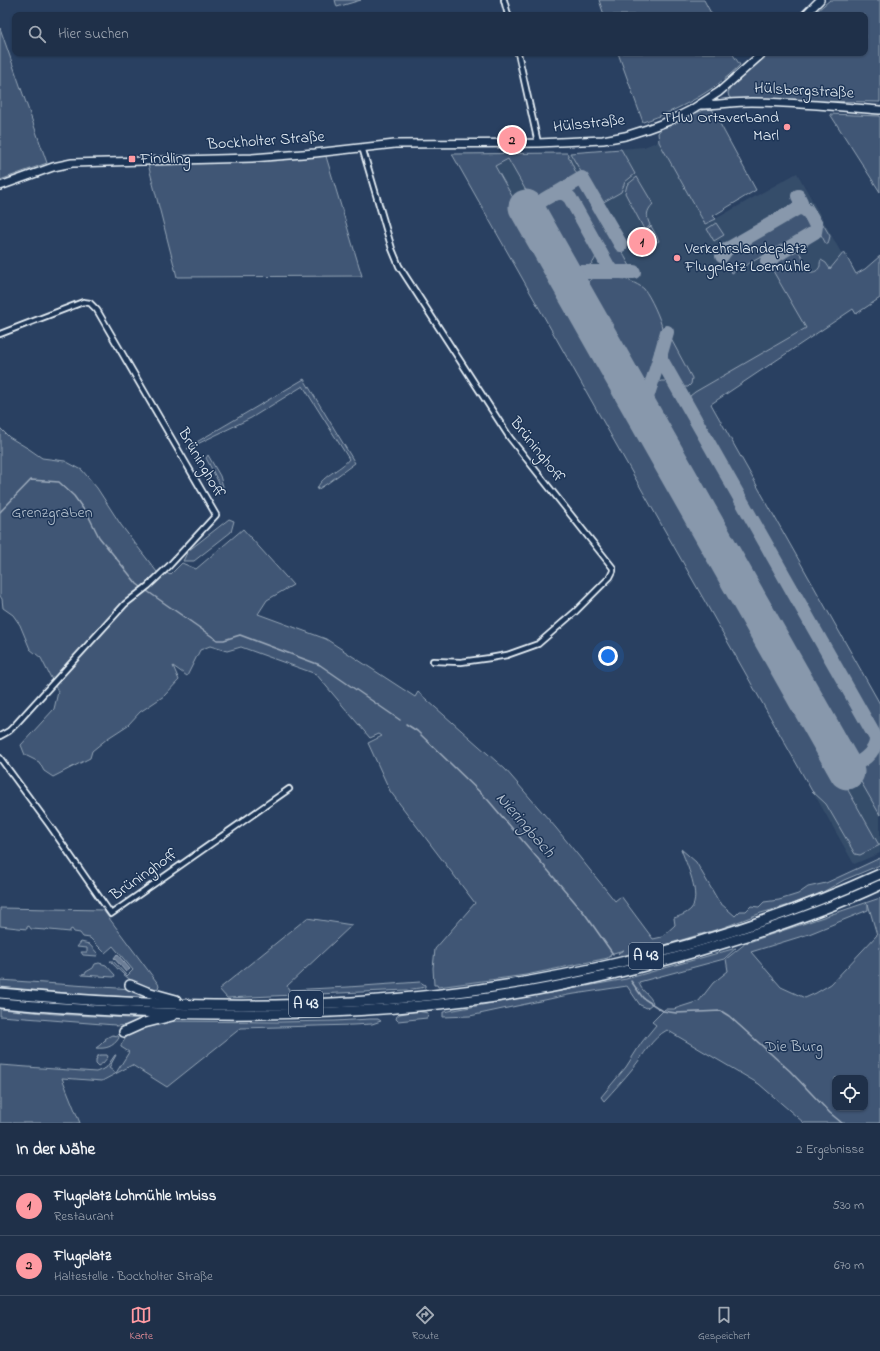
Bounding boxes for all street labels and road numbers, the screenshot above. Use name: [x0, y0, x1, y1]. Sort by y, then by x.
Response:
street label: Hülsbergstraße: [754, 76, 855, 106]
street label: Hülsstraße: [552, 108, 627, 140]
street label: Bockholter Straße: [205, 125, 326, 157]
street label: Brüninghoff: [503, 411, 571, 488]
street label: Brüninghoff: [171, 423, 231, 503]
street label: Brüninghoff: [105, 843, 183, 908]
road number: A 43: [629, 943, 663, 969]
road number: A 43: [289, 991, 323, 1017]

